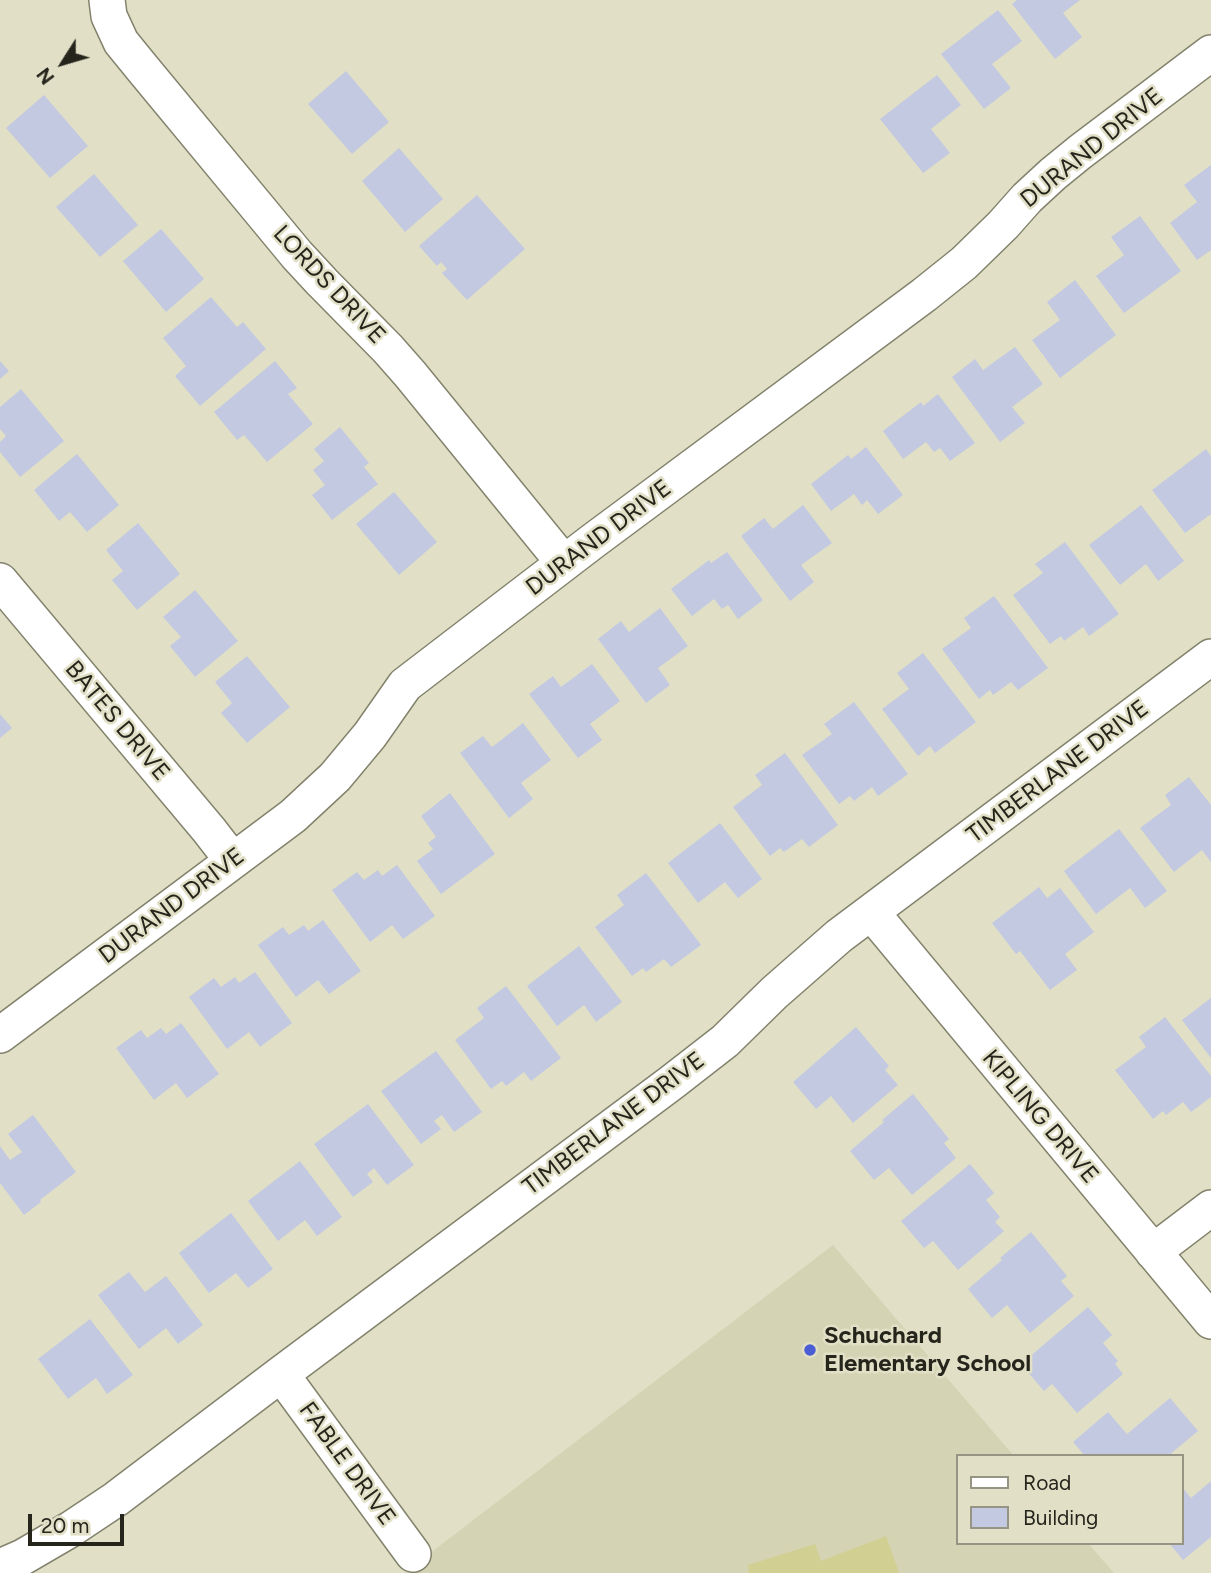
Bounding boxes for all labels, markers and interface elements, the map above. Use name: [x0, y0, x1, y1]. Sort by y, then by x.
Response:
north arrow: [28, 28, 98, 98]
text: N: [32, 63, 59, 89]
street label: DURAND DRIVE: [1015, 82, 1169, 214]
street label: LORDS DRIVE: [267, 220, 391, 350]
street label: DURAND DRIVE: [521, 474, 677, 602]
street label: BATES DRIVE: [59, 655, 175, 787]
street label: TIMBERLANE DRIVE: [961, 694, 1155, 850]
street label: DURAND DRIVE: [94, 842, 250, 970]
street label: KIPLING DRIVE: [976, 1044, 1104, 1190]
street label: TIMBERLANE DRIVE: [517, 1046, 711, 1202]
place label: Schuchard Elementary School: [824, 1322, 1031, 1378]
marker: Schuchard Elementary School: [802, 1342, 818, 1358]
street label: FABLE DRIVE: [293, 1397, 401, 1531]
legend: [956, 1454, 1183, 1545]
text: Road: [1023, 1470, 1071, 1495]
scale bar: [32, 1500, 128, 1544]
text: Building: [1023, 1505, 1098, 1530]
text: 20 m: [41, 1513, 89, 1538]

